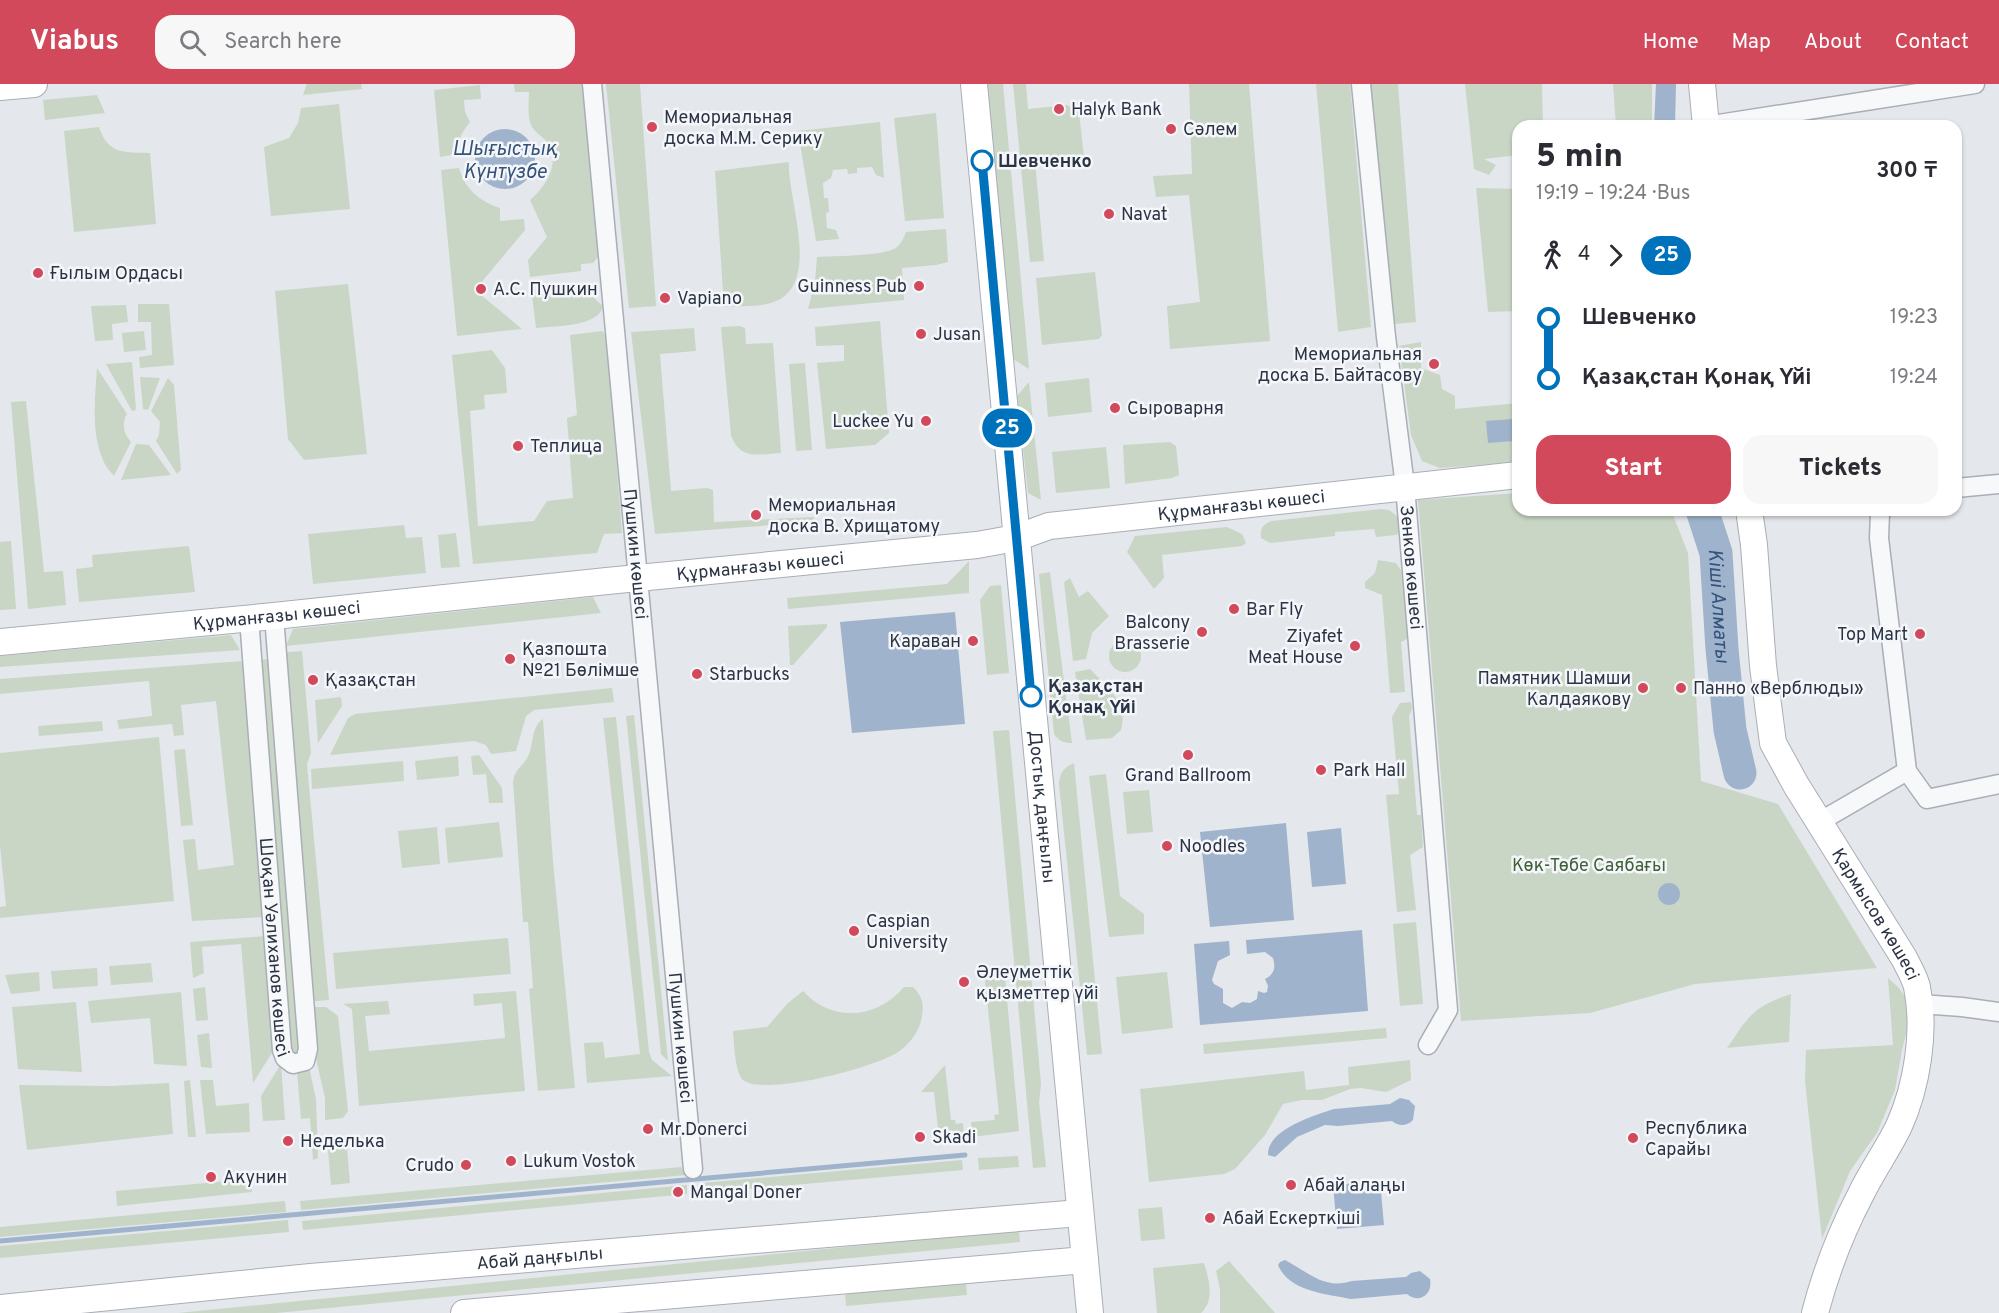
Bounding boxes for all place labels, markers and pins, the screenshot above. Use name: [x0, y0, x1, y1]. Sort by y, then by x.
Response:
place label: Halyk Bank: [1071, 99, 1162, 122]
marker: Halyk Bank: [1052, 102, 1066, 116]
place label: Мемориальная доска М.М. Серику: [664, 107, 823, 151]
place label: Сәлем: [1183, 119, 1238, 142]
marker: Мемориальная доска М.М. Серику: [645, 120, 659, 134]
marker: Сәлем: [1164, 122, 1178, 136]
marker: Шевченко: [971, 150, 993, 172]
place label: Шевченко: [998, 151, 1092, 174]
place label: Navat: [1121, 204, 1168, 227]
marker: Navat: [1102, 207, 1116, 221]
place label: Ғылым Ордасы: [50, 263, 183, 286]
marker: Ғылым Ордасы: [31, 266, 45, 280]
place label: Guinness Pub: [797, 276, 907, 299]
place label: А.С. Пушкин: [493, 279, 598, 302]
marker: Guinness Pub: [912, 279, 926, 293]
marker: А.С. Пушкин: [474, 282, 488, 296]
place label: Vapiano: [677, 288, 742, 311]
marker: Vapiano: [658, 291, 672, 305]
place label: Jusan: [933, 324, 981, 347]
marker: Jusan: [914, 327, 928, 341]
place label: Мемориальная доска Б. Байтасову: [1258, 344, 1422, 388]
marker: Мемориальная доска Б. Байтасову: [1427, 357, 1441, 371]
place label: Сыроварня: [1127, 398, 1224, 421]
marker: Сыроварня: [1108, 401, 1122, 415]
place label: Luckee Yu: [832, 411, 914, 434]
marker: Luckee Yu: [919, 414, 933, 428]
place label: Теплица: [530, 436, 602, 459]
marker: Теплица: [511, 439, 525, 453]
place label: Мемориальная доска В. Хрищатому: [768, 495, 940, 539]
marker: Мемориальная доска В. Хрищатому: [749, 508, 763, 522]
place label: Bar Fly: [1246, 599, 1303, 622]
marker: Bar Fly: [1227, 602, 1241, 616]
place label: Balcony Brasserie: [1114, 612, 1190, 656]
place label: Top Mart: [1837, 624, 1908, 647]
marker: Balcony Brasserie: [1195, 625, 1209, 639]
place label: Ziyafet Meat House: [1248, 626, 1343, 670]
marker: Top Mart: [1913, 627, 1927, 641]
place label: Караван: [889, 631, 961, 654]
marker: Караван: [966, 634, 980, 648]
place label: Қазпошта №21 Бөлімше: [522, 639, 639, 683]
marker: Ziyafet Meat House: [1348, 639, 1362, 653]
marker: Қазпошта №21 Бөлімше: [503, 652, 517, 666]
place label: Starbucks: [709, 664, 790, 687]
marker: Starbucks: [690, 667, 704, 681]
place label: Памятник Шамши Калдаякову: [1478, 668, 1631, 712]
place label: Қазақстан: [325, 670, 416, 693]
marker: Қазақстан: [306, 673, 320, 687]
place label: Қазақстан Қонақ Үйі: [1048, 676, 1143, 720]
place label: Панно «Верблюды»: [1693, 678, 1863, 701]
marker: Памятник Шамши Калдаякову: [1636, 681, 1650, 695]
marker: Панно «Верблюды»: [1674, 681, 1688, 695]
marker: Қазақстан Қонақ Үйі: [1020, 685, 1042, 707]
marker: Grand Ballroom: [1181, 748, 1195, 762]
place label: Park Hall: [1333, 760, 1405, 783]
marker: Park Hall: [1314, 763, 1328, 777]
place label: Grand Ballroom: [1125, 765, 1251, 788]
place label: Noodles: [1179, 836, 1245, 859]
marker: Noodles: [1160, 839, 1174, 853]
place label: Caspian University: [866, 911, 948, 955]
marker: Caspian University: [847, 924, 861, 938]
place label: Әлеуметтік қызметтер үйі: [976, 962, 1099, 1006]
marker: Әлеуметтік қызметтер үйі: [957, 975, 971, 989]
place label: Республика Сарайы: [1645, 1118, 1747, 1162]
place label: Mr.Donerci: [660, 1119, 747, 1142]
marker: Mr.Donerci: [641, 1122, 655, 1136]
place label: Skadi: [932, 1127, 976, 1150]
marker: Skadi: [913, 1130, 927, 1144]
place label: Неделька: [300, 1131, 384, 1154]
marker: Республика Сарайы: [1626, 1131, 1640, 1145]
marker: Неделька: [281, 1134, 295, 1148]
place label: Lukum Vostok: [523, 1151, 636, 1174]
marker: Lukum Vostok: [504, 1154, 518, 1168]
place label: Crudo: [405, 1155, 454, 1178]
marker: Crudo: [459, 1158, 473, 1172]
place label: Акунин: [223, 1167, 287, 1190]
marker: Акунин: [204, 1170, 218, 1184]
place label: Абай алаңы: [1303, 1175, 1405, 1198]
marker: Абай алаңы: [1284, 1178, 1298, 1192]
place label: Mangal Doner: [690, 1182, 802, 1205]
marker: Mangal Doner: [671, 1185, 685, 1199]
place label: Абай Ескерткіші: [1222, 1208, 1360, 1231]
marker: Абай Ескерткіші: [1203, 1211, 1217, 1225]

